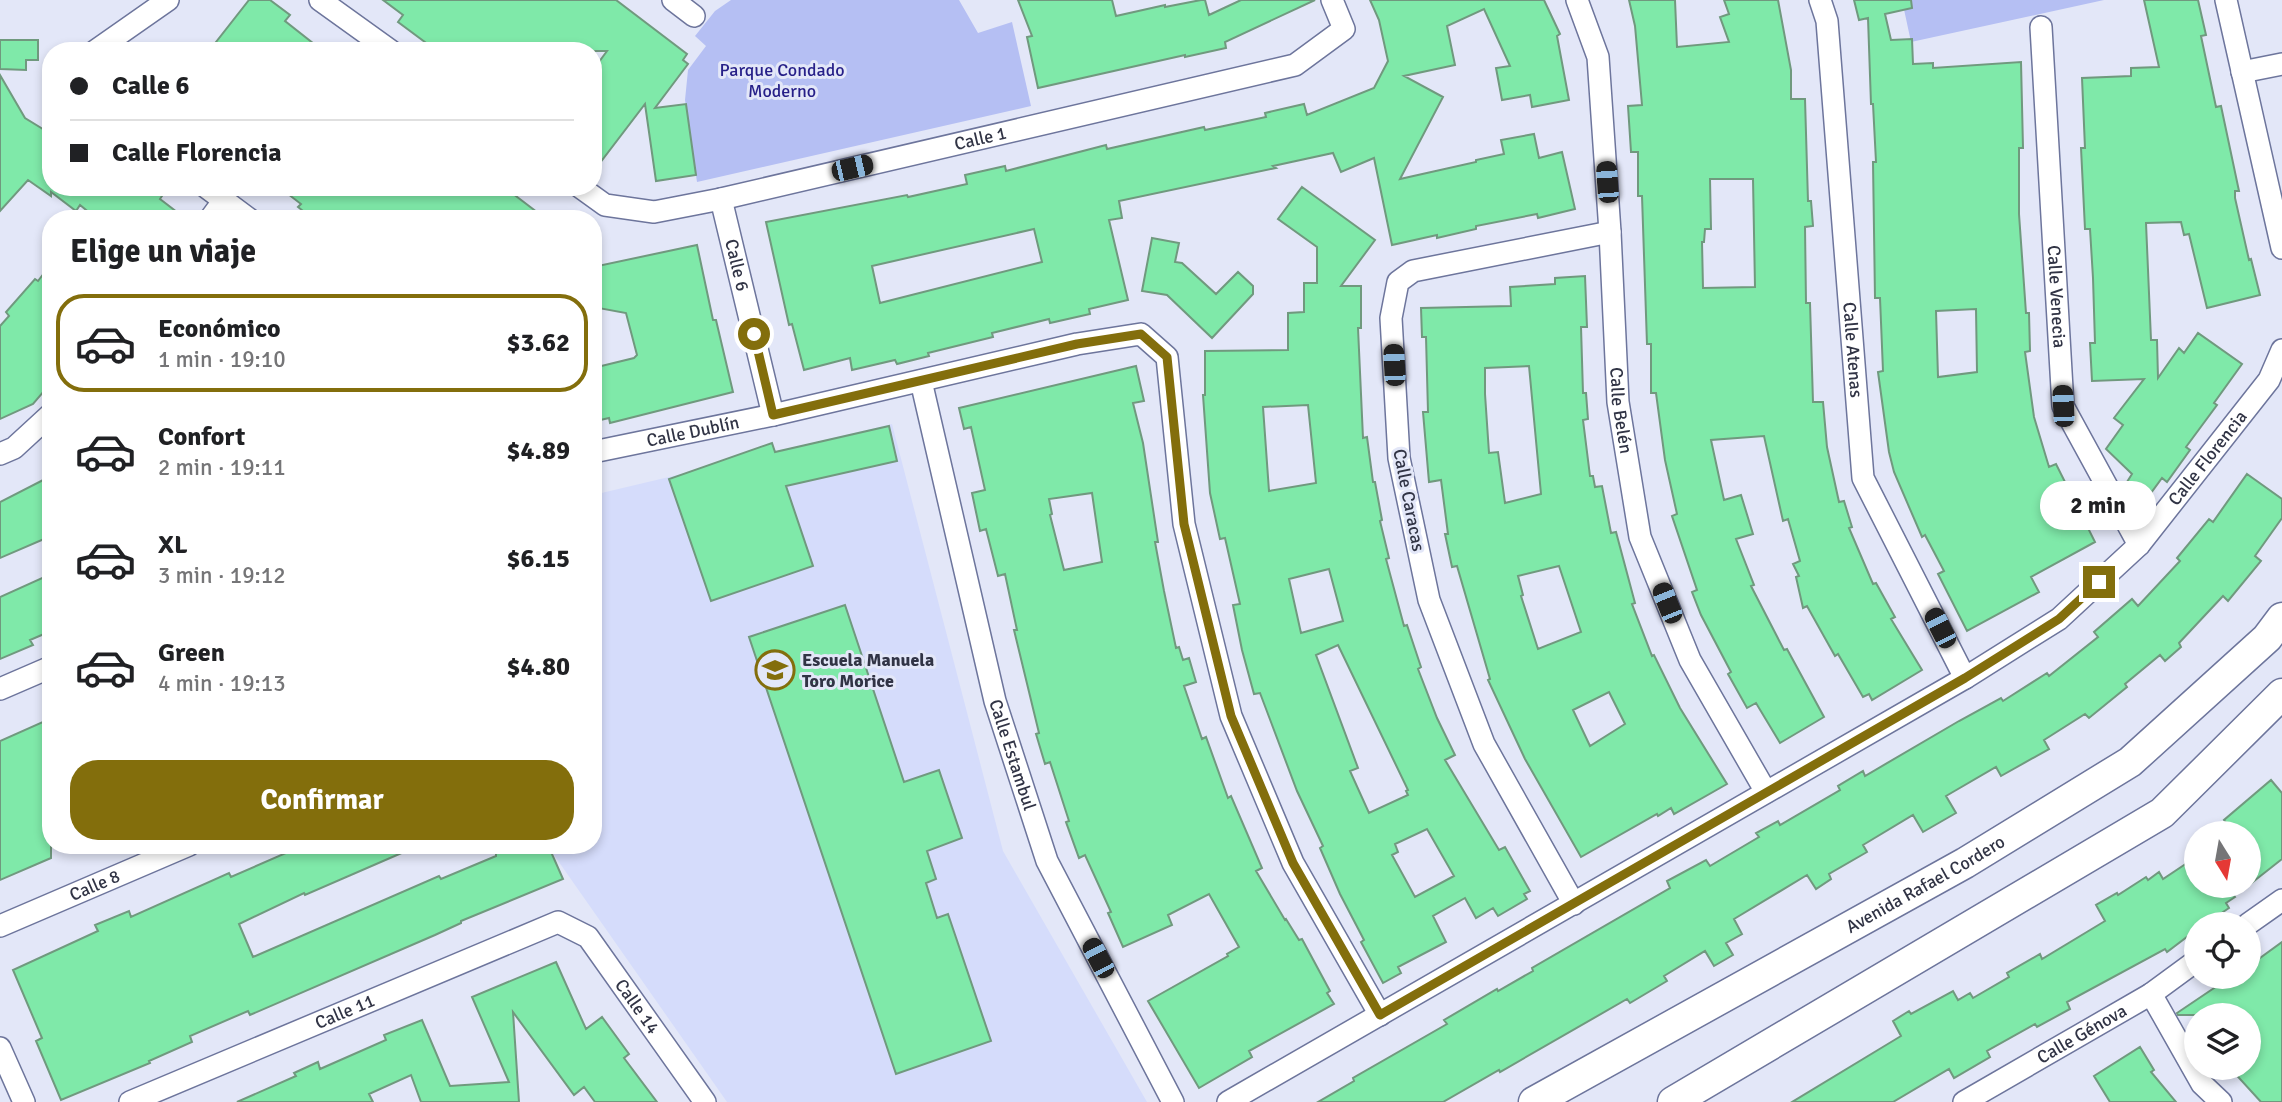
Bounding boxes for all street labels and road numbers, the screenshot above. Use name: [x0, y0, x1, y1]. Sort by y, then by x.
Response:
street label: Calle 1: [952, 122, 1009, 155]
street label: Calle 6: [720, 237, 754, 293]
street label: Calle Venecia: [2043, 244, 2071, 349]
street label: Calle Atenas: [1838, 301, 1868, 399]
street label: Calle Belén: [1605, 367, 1637, 455]
street label: Calle Florencia: [2163, 406, 2252, 510]
street label: Calle Dublín: [645, 411, 741, 452]
street label: Calle Caracas: [1388, 447, 1430, 553]
street label: Calle Estambul: [984, 696, 1041, 813]
street label: Avenida Rafael Cordero: [1842, 830, 2009, 938]
street label: Calle 8: [66, 865, 123, 906]
street label: Calle 14: [610, 975, 664, 1039]
street label: Calle 11: [312, 989, 378, 1034]
street label: Calle Génova: [2033, 999, 2131, 1069]

